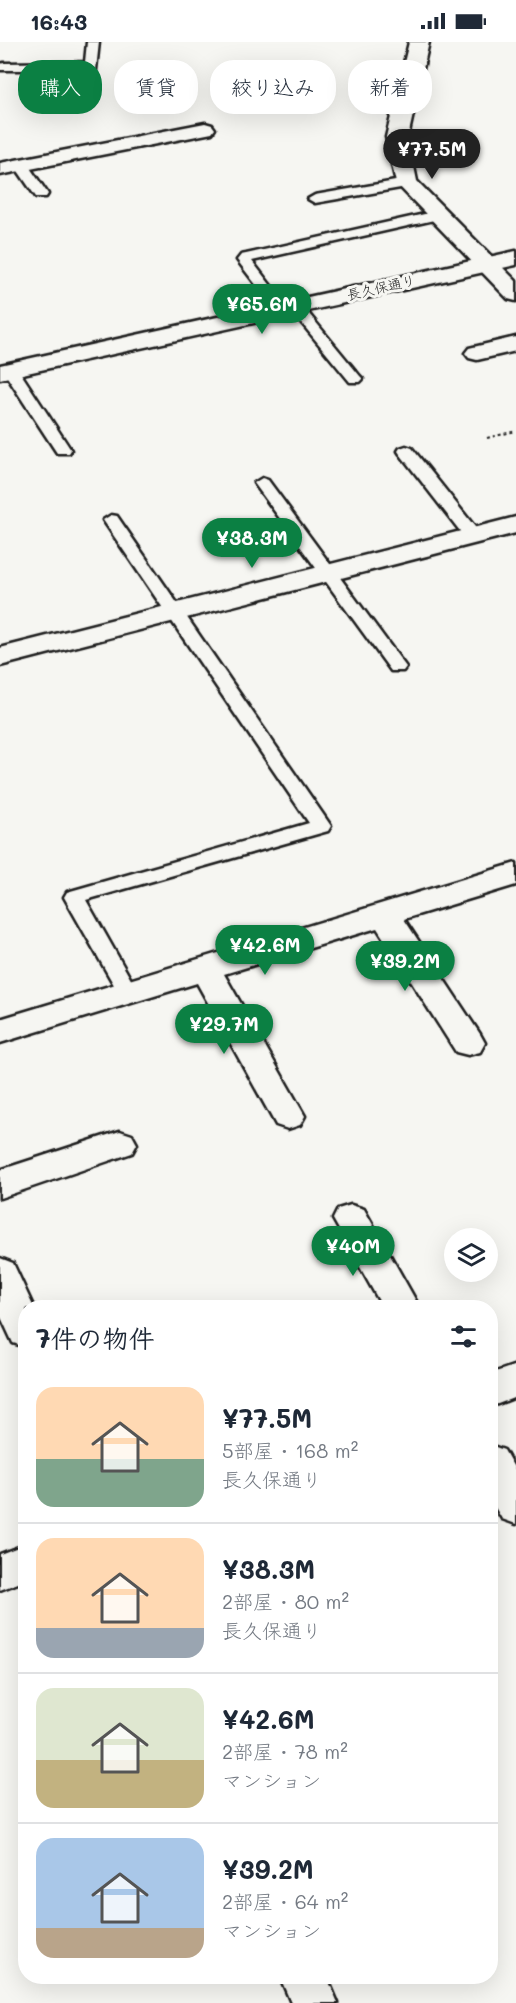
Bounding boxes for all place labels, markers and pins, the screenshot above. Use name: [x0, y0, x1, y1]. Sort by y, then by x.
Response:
pin: ¥77.5M: [383, 129, 481, 180]
pin: ¥65.6M: [213, 284, 311, 335]
pin: ¥38.3M: [203, 518, 301, 569]
pin: ¥42.6M: [216, 925, 314, 976]
pin: ¥39.2M: [356, 941, 454, 992]
pin: ¥29.7M: [175, 1004, 273, 1055]
pin: ¥40M: [317, 1226, 389, 1277]

